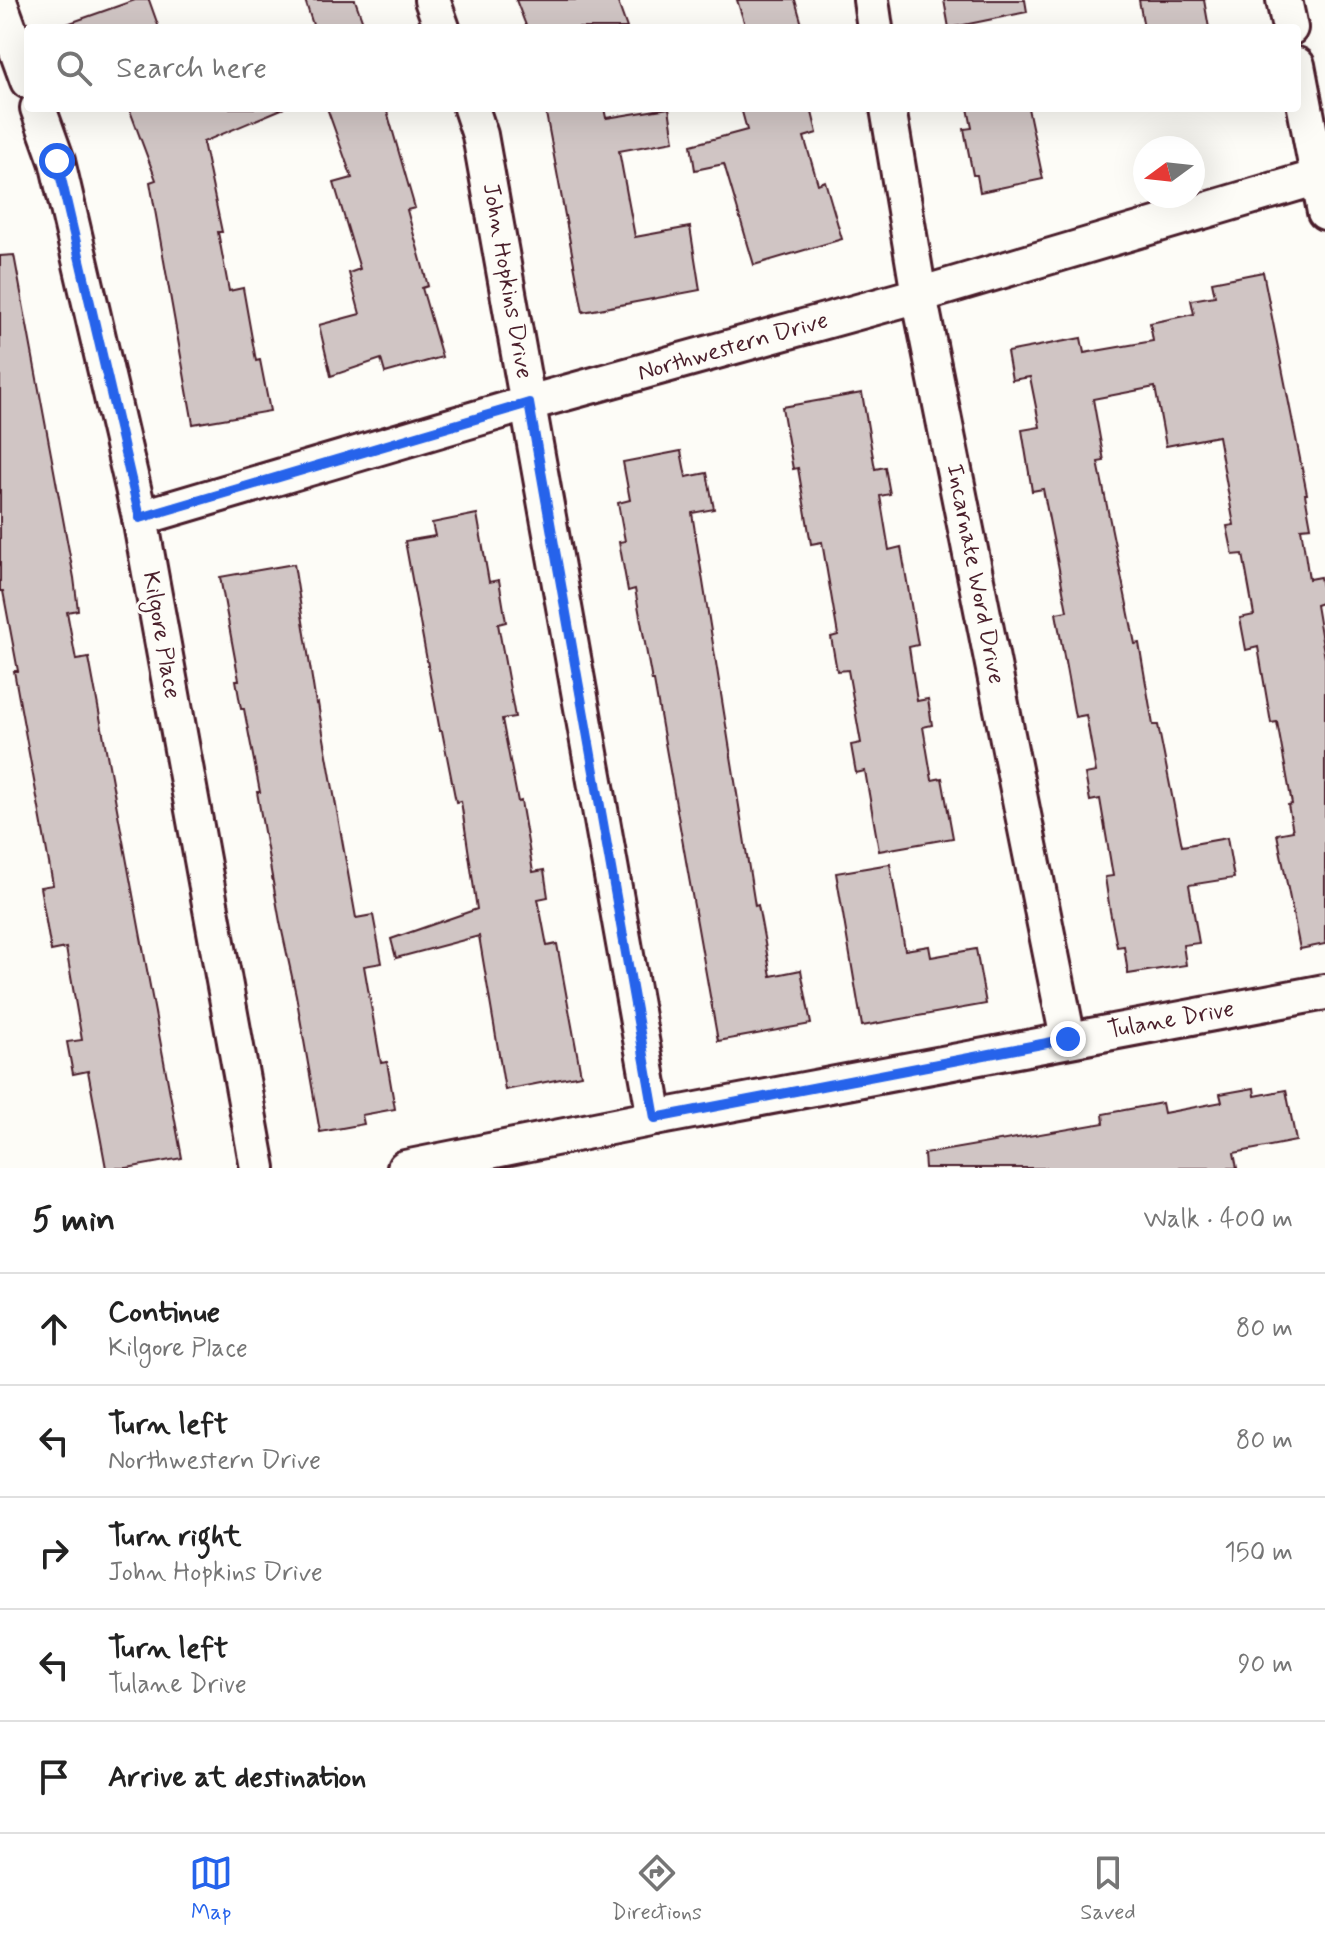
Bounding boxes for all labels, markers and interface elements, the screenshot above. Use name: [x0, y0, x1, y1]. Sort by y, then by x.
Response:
search box: [24, 24, 1301, 112]
icon: search: [52, 46, 96, 90]
text: Search here: [116, 49, 267, 88]
north arrow: [1133, 136, 1205, 208]
route start: [39, 143, 75, 179]
street label: John Hopkins Drive: [475, 181, 539, 381]
street label: Northwestern Drive: [634, 305, 832, 389]
street label: Incarnate Word Drive: [938, 461, 1012, 687]
street label: Kilgore Place: [133, 569, 187, 702]
street label: Tulane Drive: [1105, 994, 1237, 1046]
route end: [1050, 1021, 1086, 1057]
text: 5 min: [32, 1198, 115, 1243]
text: Walk · 400 m: [1143, 1203, 1293, 1237]
text: Continue: [108, 1293, 220, 1332]
icon: ahead: [32, 1307, 76, 1351]
text: 80 m: [1236, 1312, 1293, 1346]
text: Kilgore Place: [108, 1332, 248, 1366]
text: Turn left: [108, 1405, 228, 1444]
icon: left: [32, 1419, 76, 1463]
text: 80 m: [1236, 1424, 1293, 1458]
text: Northwestern Drive: [108, 1444, 321, 1478]
text: Turn right: [108, 1517, 241, 1556]
icon: right: [32, 1531, 76, 1575]
text: 150 m: [1224, 1536, 1293, 1570]
text: John Hopkins Drive: [108, 1556, 323, 1590]
text: Turn left: [108, 1629, 228, 1668]
icon: left: [32, 1643, 76, 1687]
text: 90 m: [1238, 1648, 1293, 1682]
text: Tulane Drive: [108, 1668, 247, 1702]
icon: arrive: [32, 1755, 76, 1799]
text: Arrive at destination: [108, 1758, 366, 1797]
tab: Map: [189, 1851, 233, 1927]
tab: Directions: [611, 1851, 702, 1927]
tab: Saved: [1080, 1851, 1136, 1927]

